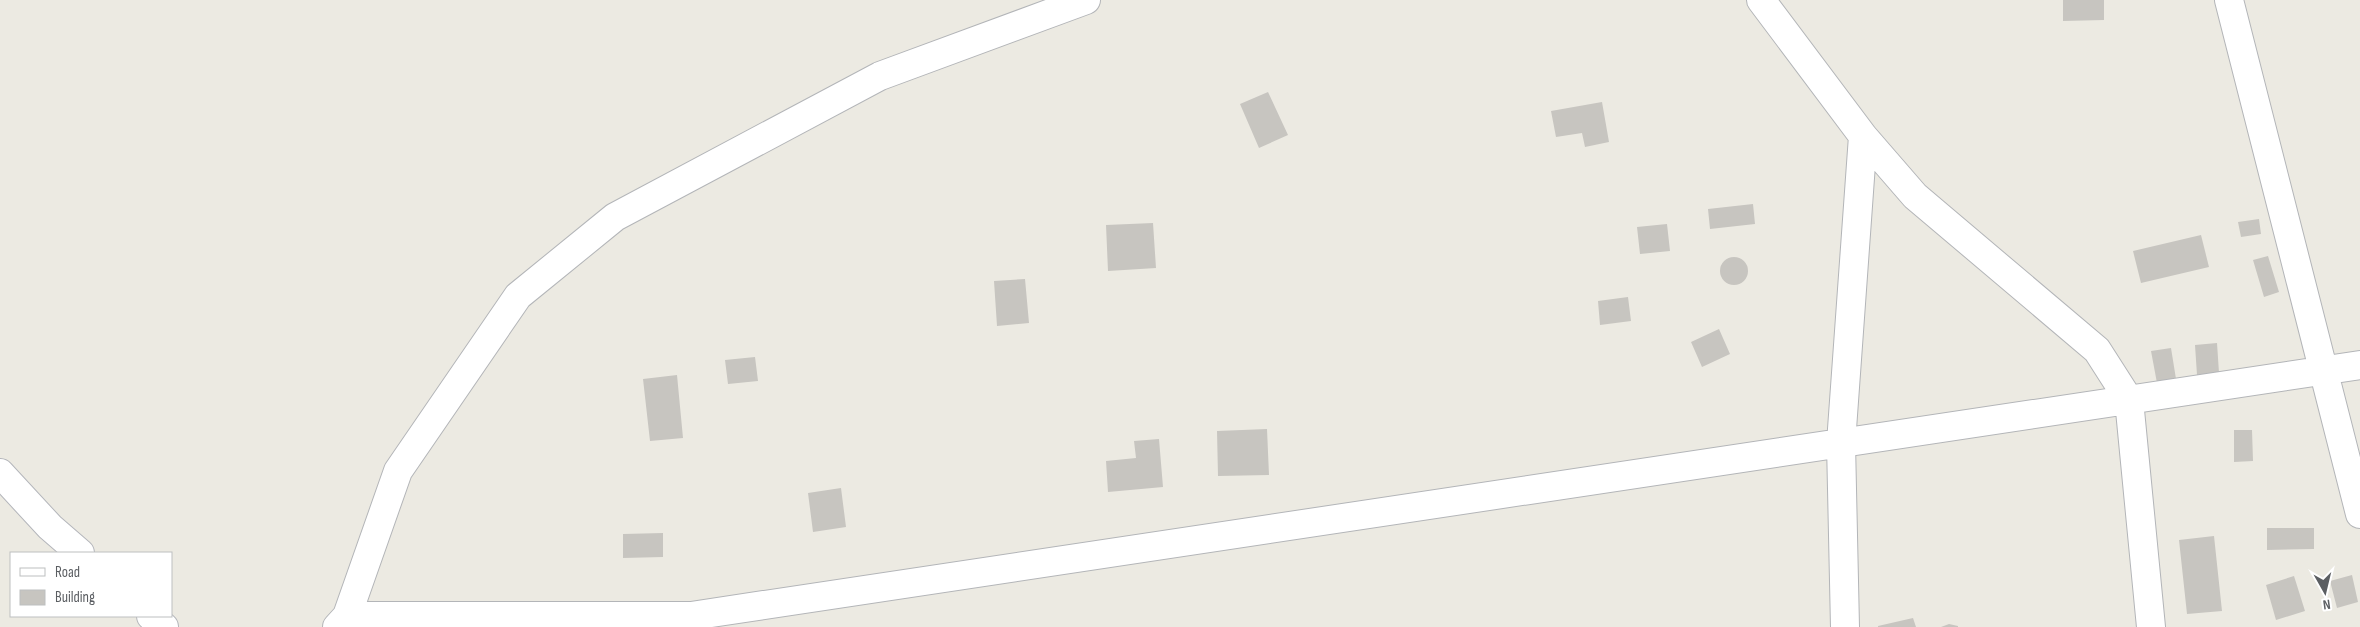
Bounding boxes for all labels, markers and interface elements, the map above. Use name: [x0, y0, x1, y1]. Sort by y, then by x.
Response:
legend: [10, 552, 172, 617]
text: Road: [55, 563, 80, 582]
north arrow: [2300, 567, 2350, 617]
text: Building: [55, 588, 95, 607]
text: N: [2322, 595, 2332, 613]

